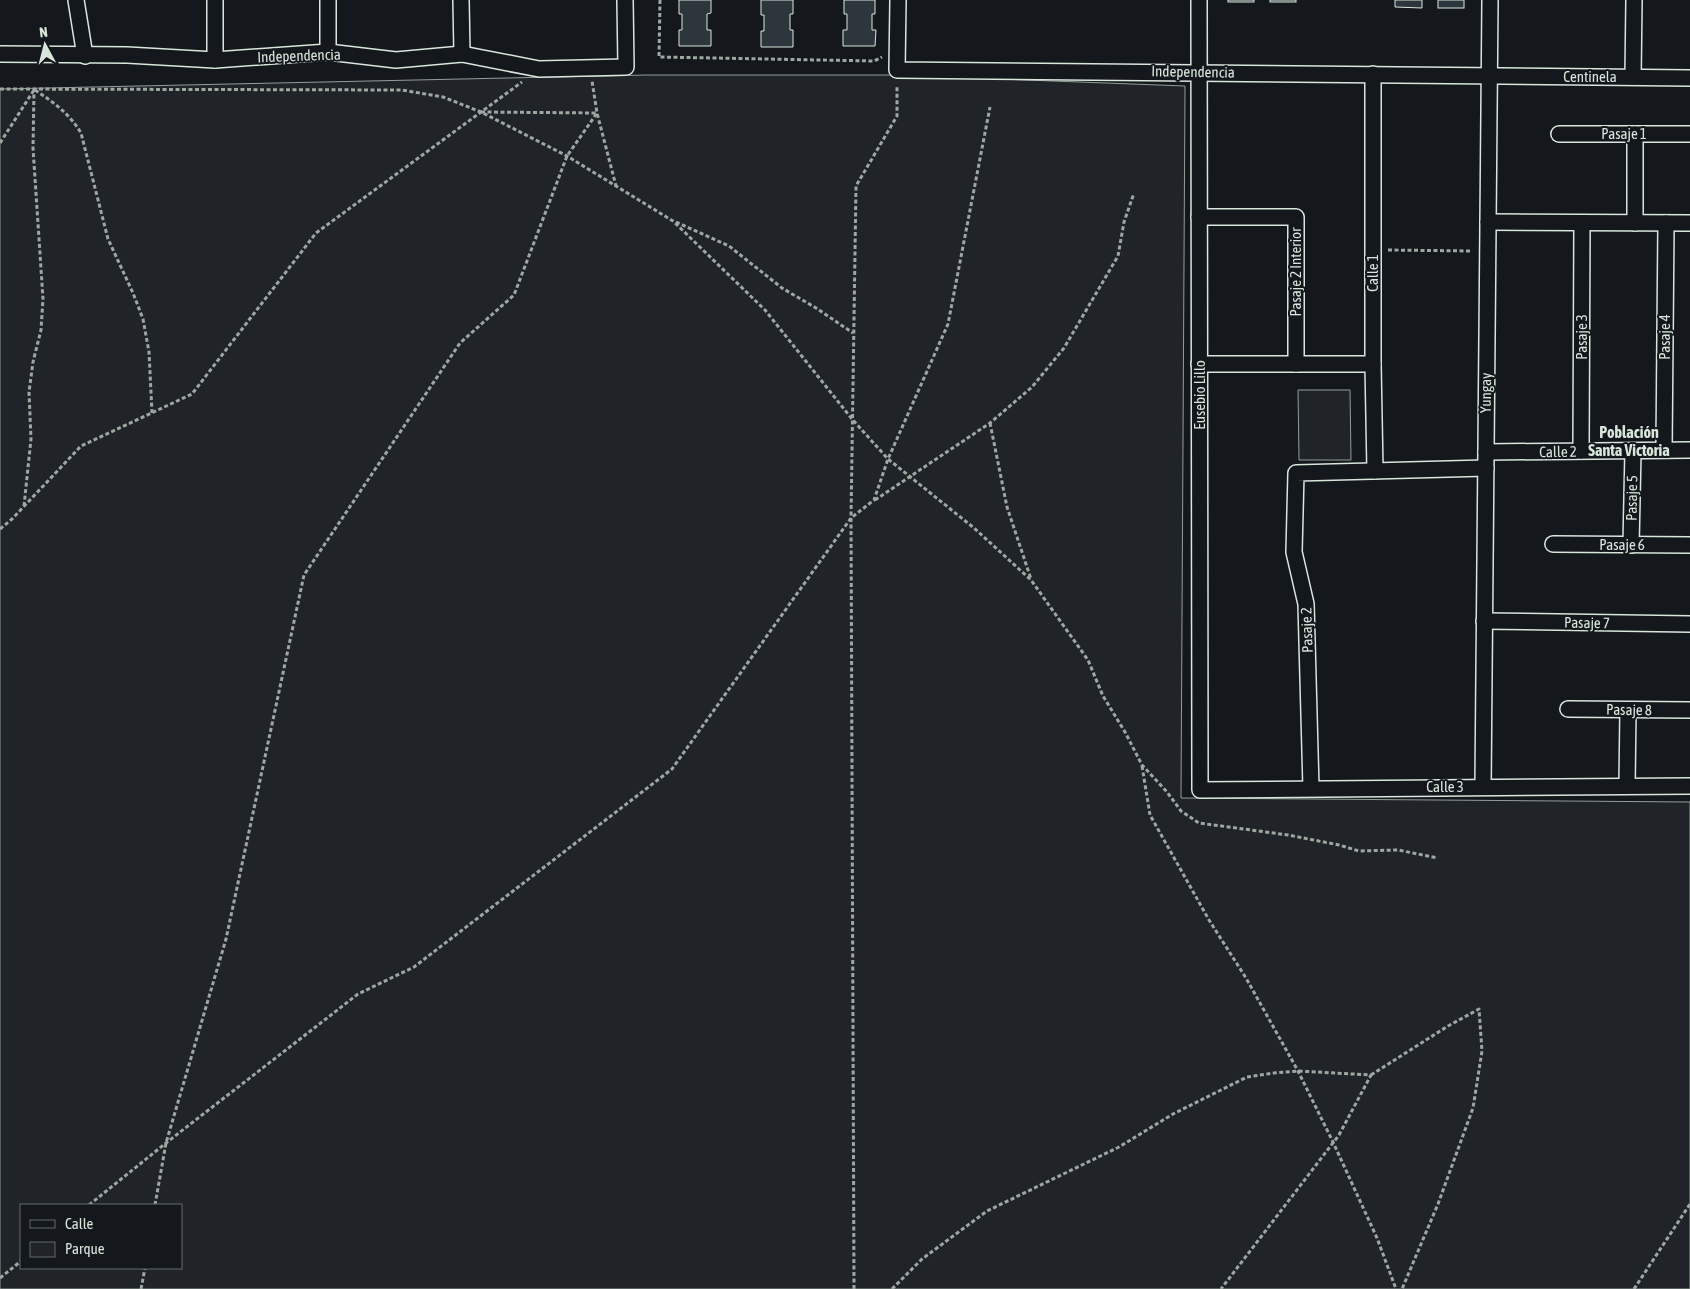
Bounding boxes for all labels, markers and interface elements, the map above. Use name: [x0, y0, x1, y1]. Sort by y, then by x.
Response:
north arrow: [20, 20, 70, 70]
text: N: [38, 24, 48, 41]
street label: Independencia: [257, 46, 341, 65]
street label: Independencia: [1151, 62, 1235, 81]
street label: Centinela: [1563, 68, 1617, 85]
street label: Pasaje 1: [1601, 125, 1647, 142]
street label: Pasaje 2 Interior: [1287, 227, 1304, 317]
street label: Calle 1: [1364, 254, 1381, 292]
street label: Pasaje 3: [1573, 314, 1590, 360]
street label: Pasaje 4: [1656, 314, 1673, 360]
street label: Eusebio Lillo: [1191, 360, 1208, 430]
street label: Yungay: [1477, 373, 1494, 413]
district label: Población Santa Victoria: [1588, 423, 1670, 459]
street label: Calle 2: [1539, 443, 1577, 460]
street label: Pasaje 5: [1623, 475, 1640, 521]
street label: Pasaje 6: [1599, 536, 1645, 553]
street label: Pasaje 2: [1297, 607, 1316, 653]
street label: Pasaje 7: [1564, 614, 1610, 631]
street label: Pasaje 8: [1606, 701, 1652, 718]
street label: Calle 3: [1426, 778, 1464, 795]
legend: [20, 1204, 182, 1269]
text: Calle: [65, 1215, 94, 1232]
text: Parque: [65, 1240, 105, 1257]

